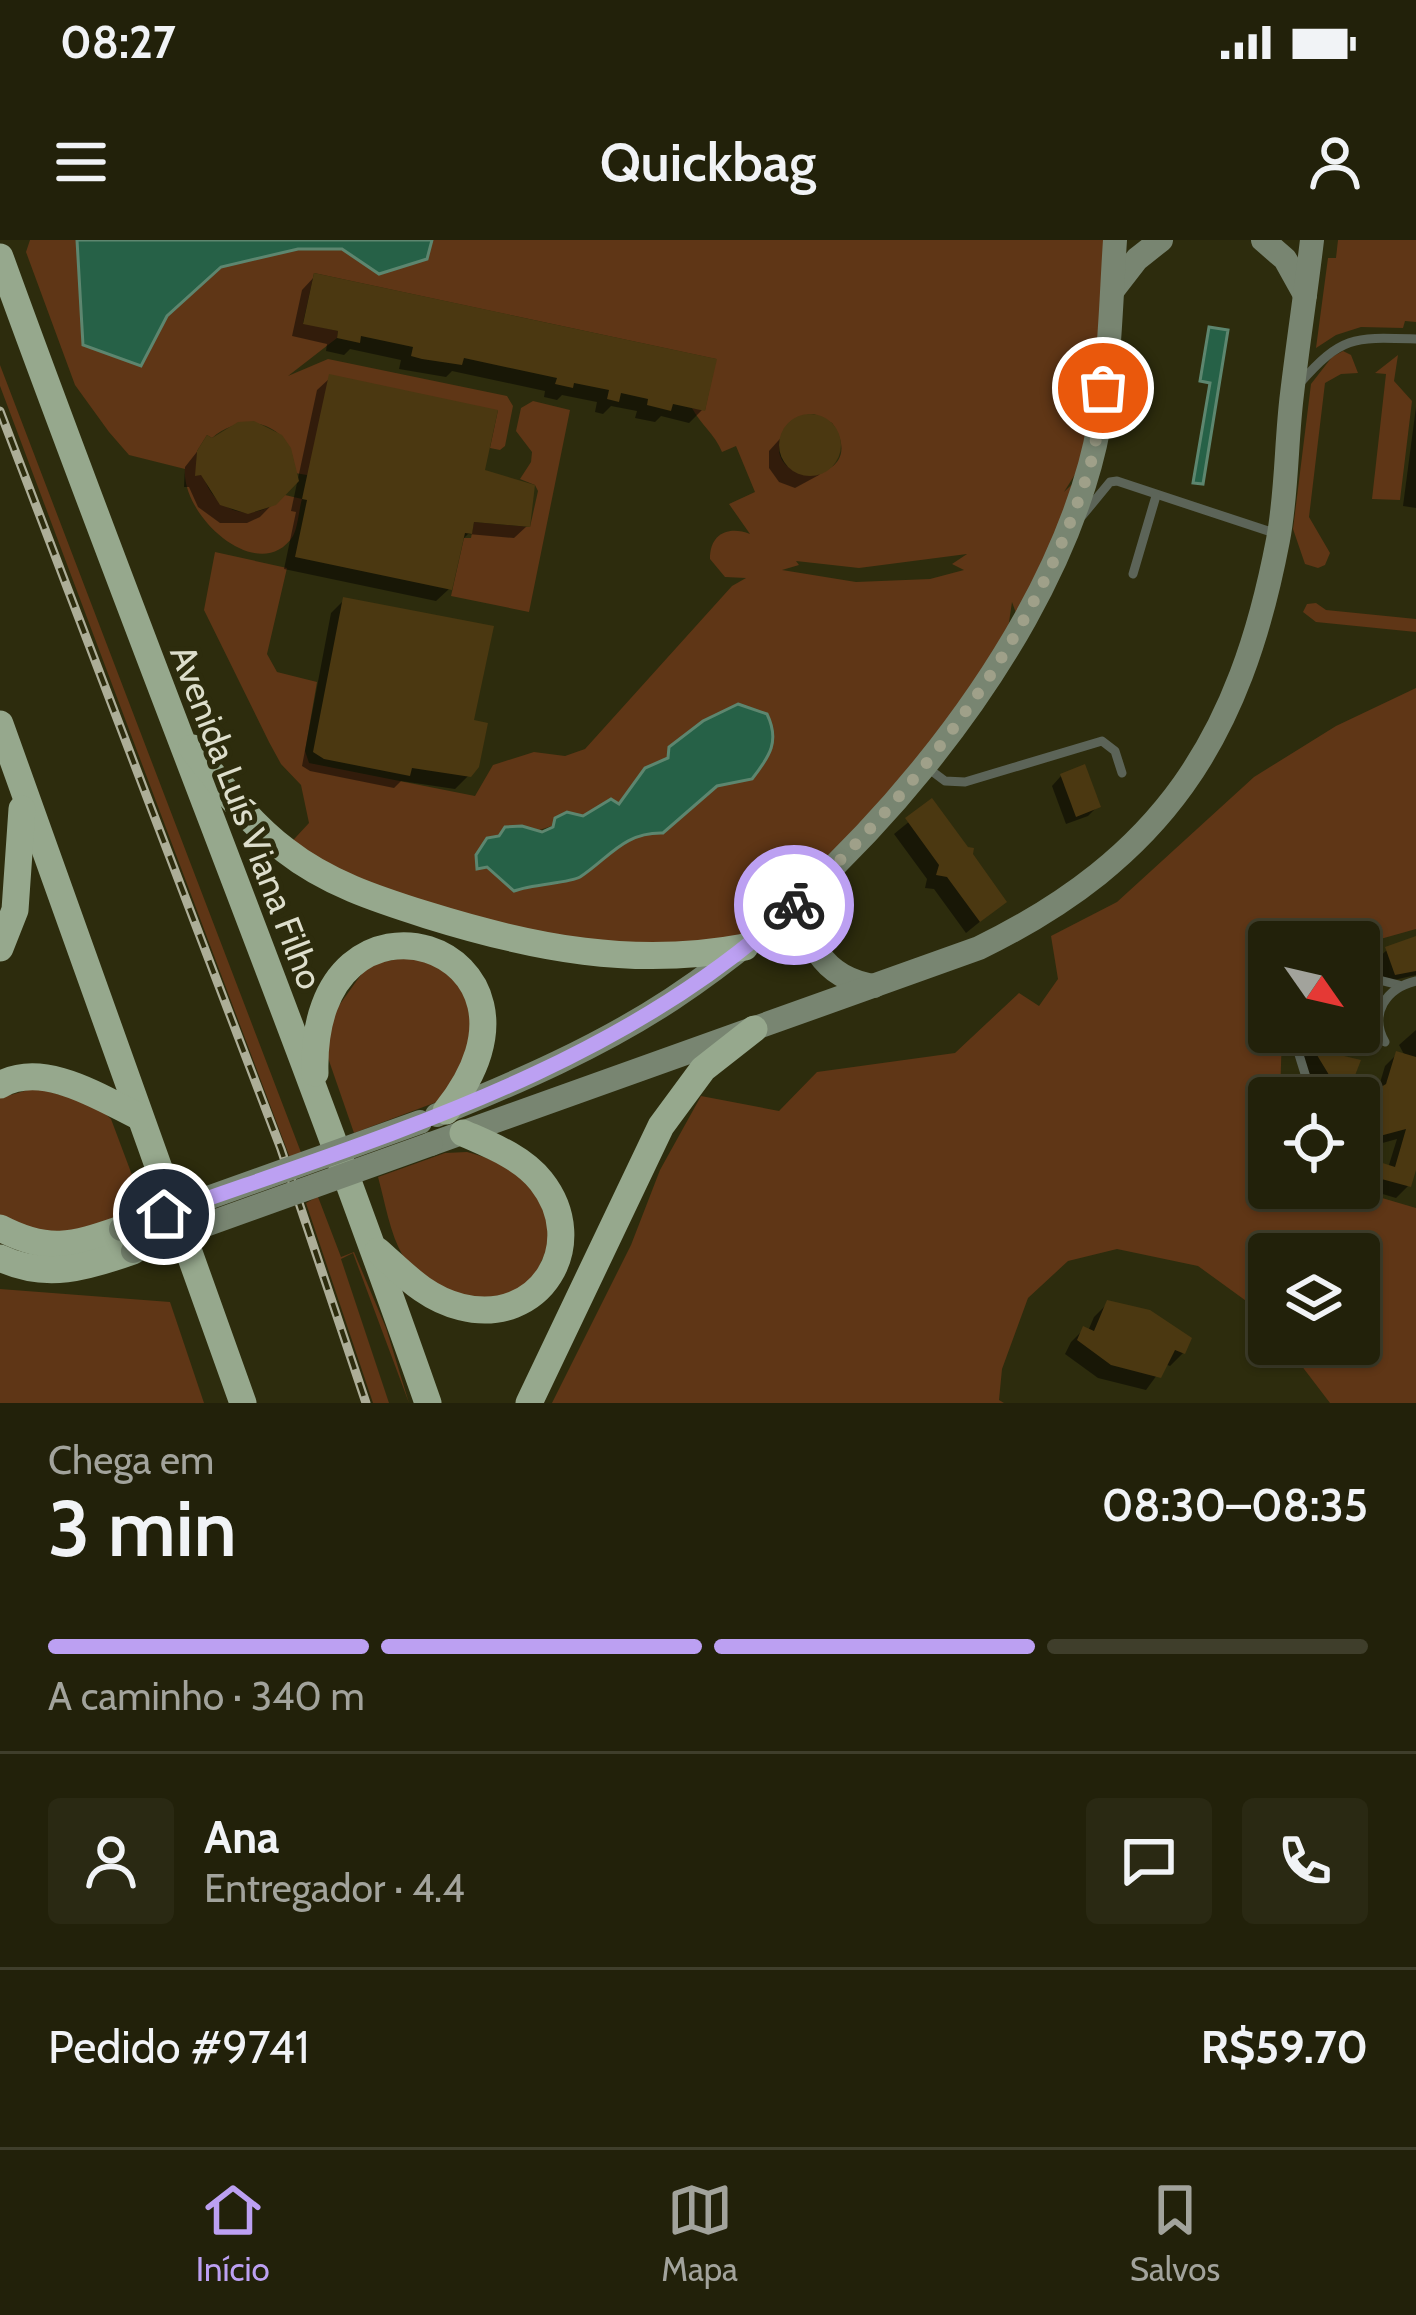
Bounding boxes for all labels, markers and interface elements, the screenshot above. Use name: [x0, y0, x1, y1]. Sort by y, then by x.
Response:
text: 08:27: [60, 15, 176, 69]
icon: menu: [48, 129, 114, 195]
text: Quickbag: [600, 129, 816, 195]
icon: person: [1302, 129, 1368, 195]
pin: [1052, 337, 1154, 439]
icon: bag: [1070, 355, 1136, 421]
street label: Avenida Luís Viana Filho: [161, 639, 333, 995]
courier: [734, 845, 854, 965]
icon: bike: [761, 872, 827, 938]
north arrow: [1248, 921, 1380, 1053]
map controls: [1248, 921, 1380, 1365]
button: locate: [1248, 1077, 1380, 1209]
pin: [113, 1163, 215, 1265]
icon: home: [131, 1181, 197, 1247]
button: layers: [1248, 1233, 1380, 1365]
text: Chega em: [48, 1436, 214, 1484]
text: 08:30–08:35: [1102, 1478, 1368, 1532]
text: 3 min: [48, 1481, 237, 1576]
text: A caminho · 340 m: [48, 1672, 365, 1720]
button: person: [48, 1798, 174, 1924]
button: chat: [1086, 1798, 1212, 1924]
button: phone: [1242, 1798, 1368, 1924]
text: Ana: [204, 1810, 279, 1864]
text: Entregador · 4.4: [204, 1864, 465, 1912]
text: Pedido #9741: [48, 2020, 310, 2074]
text: R$59.70: [1201, 2020, 1368, 2074]
tab: Início: [196, 2177, 270, 2289]
tab: Mapa: [661, 2177, 738, 2289]
tab: Salvos: [1130, 2177, 1220, 2289]

